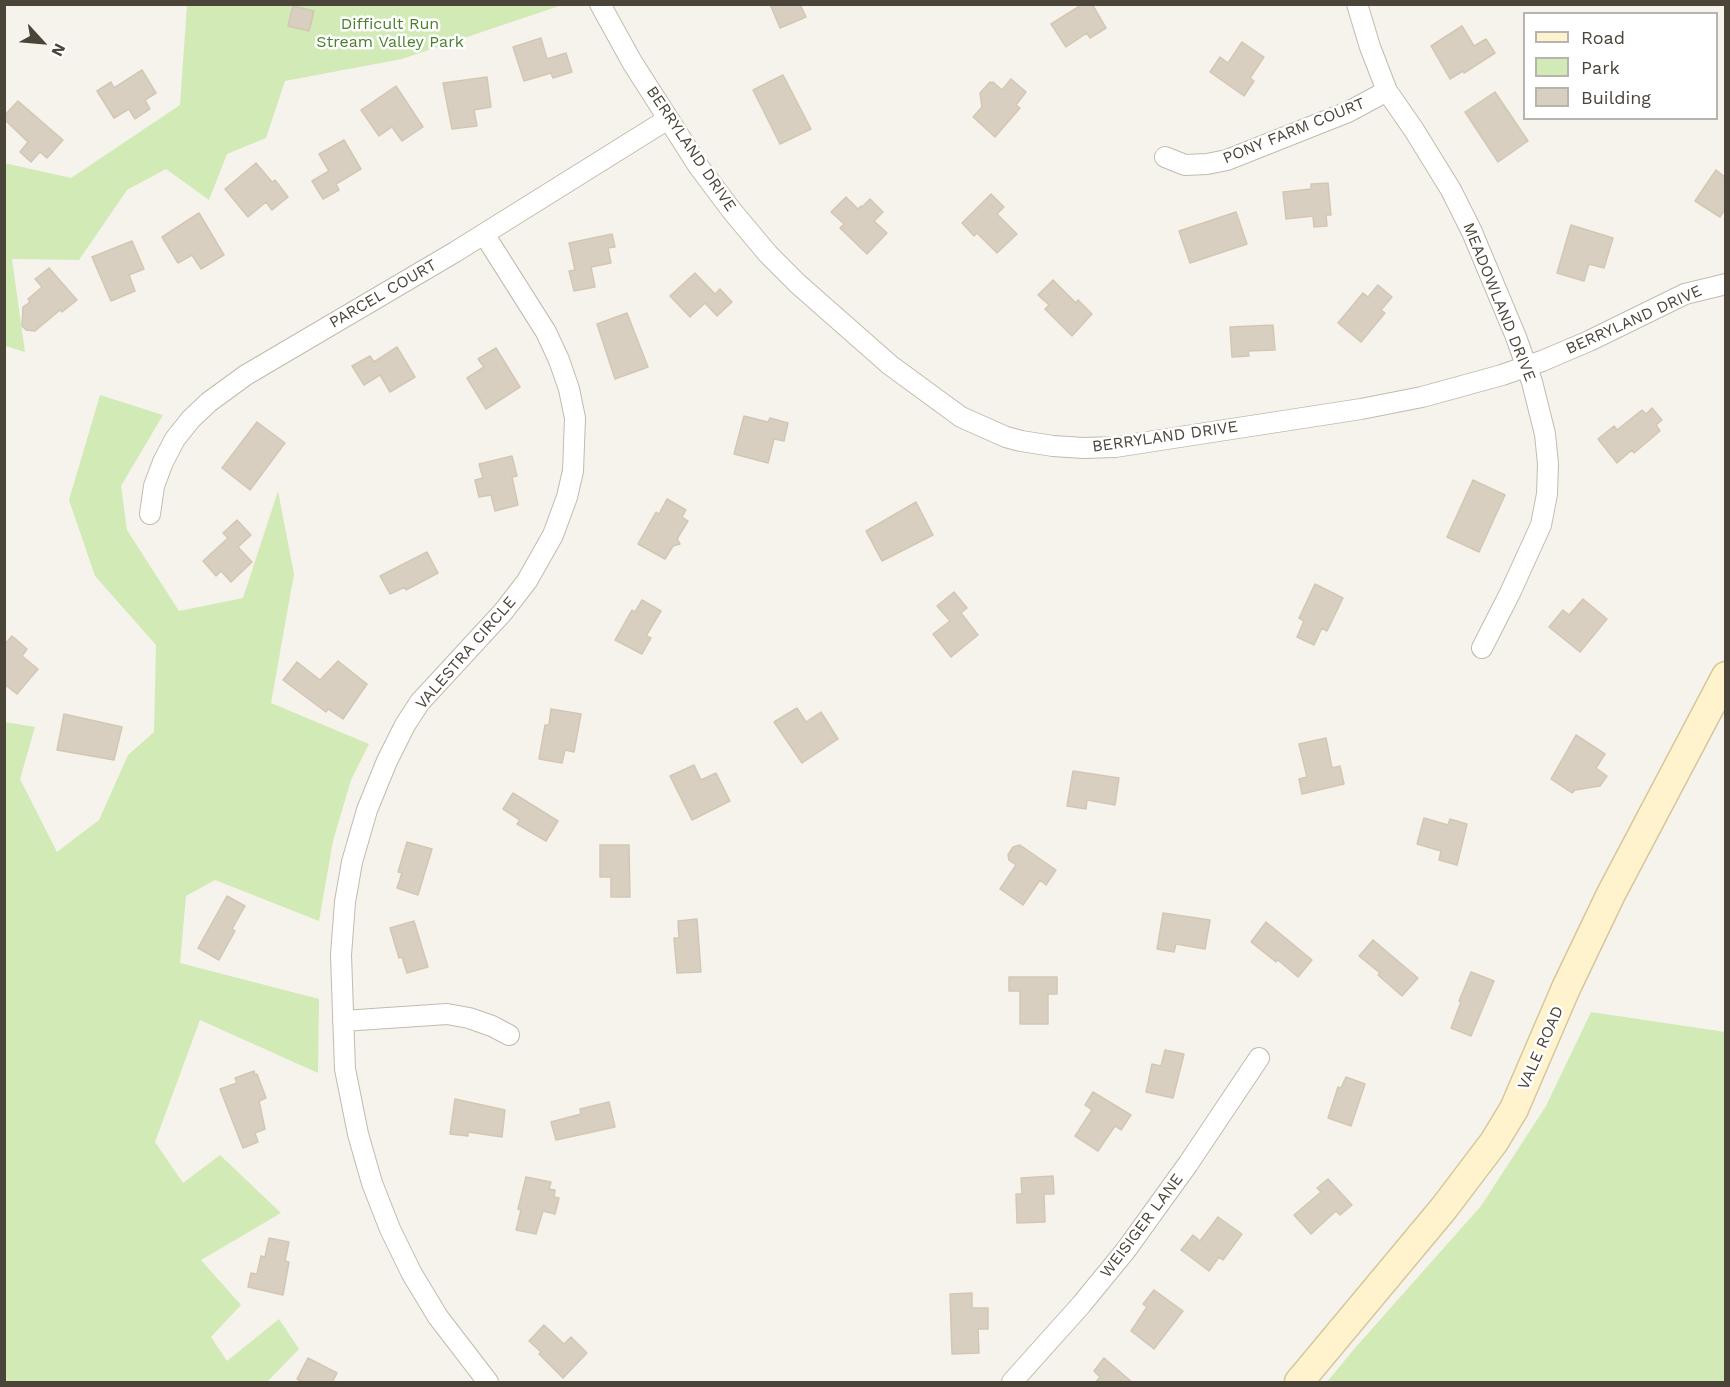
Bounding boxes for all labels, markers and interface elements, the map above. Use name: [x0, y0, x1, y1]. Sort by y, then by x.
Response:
north arrow: [12, 12, 72, 72]
legend: [1523, 12, 1718, 120]
park label: Difficult Run Stream Valley Park: [316, 14, 464, 52]
text: Road: [1581, 27, 1625, 48]
text: N: [47, 41, 70, 60]
text: Park: [1581, 57, 1620, 78]
street label: BERRYLAND DRIVE: [642, 83, 740, 215]
text: Building: [1581, 87, 1651, 108]
street label: PONY FARM COURT: [1220, 94, 1368, 168]
street label: MEADOWLAND DRIVE: [1458, 220, 1540, 384]
street label: PARCEL COURT: [326, 256, 440, 332]
street label: BERRYLAND DRIVE: [1563, 281, 1705, 359]
street label: BERRYLAND DRIVE: [1091, 417, 1239, 457]
street label: VALESTRA CIRCLE: [412, 593, 520, 713]
street label: VALE ROAD: [1514, 1003, 1568, 1093]
street label: WEISIGER LANE: [1097, 1170, 1187, 1282]

